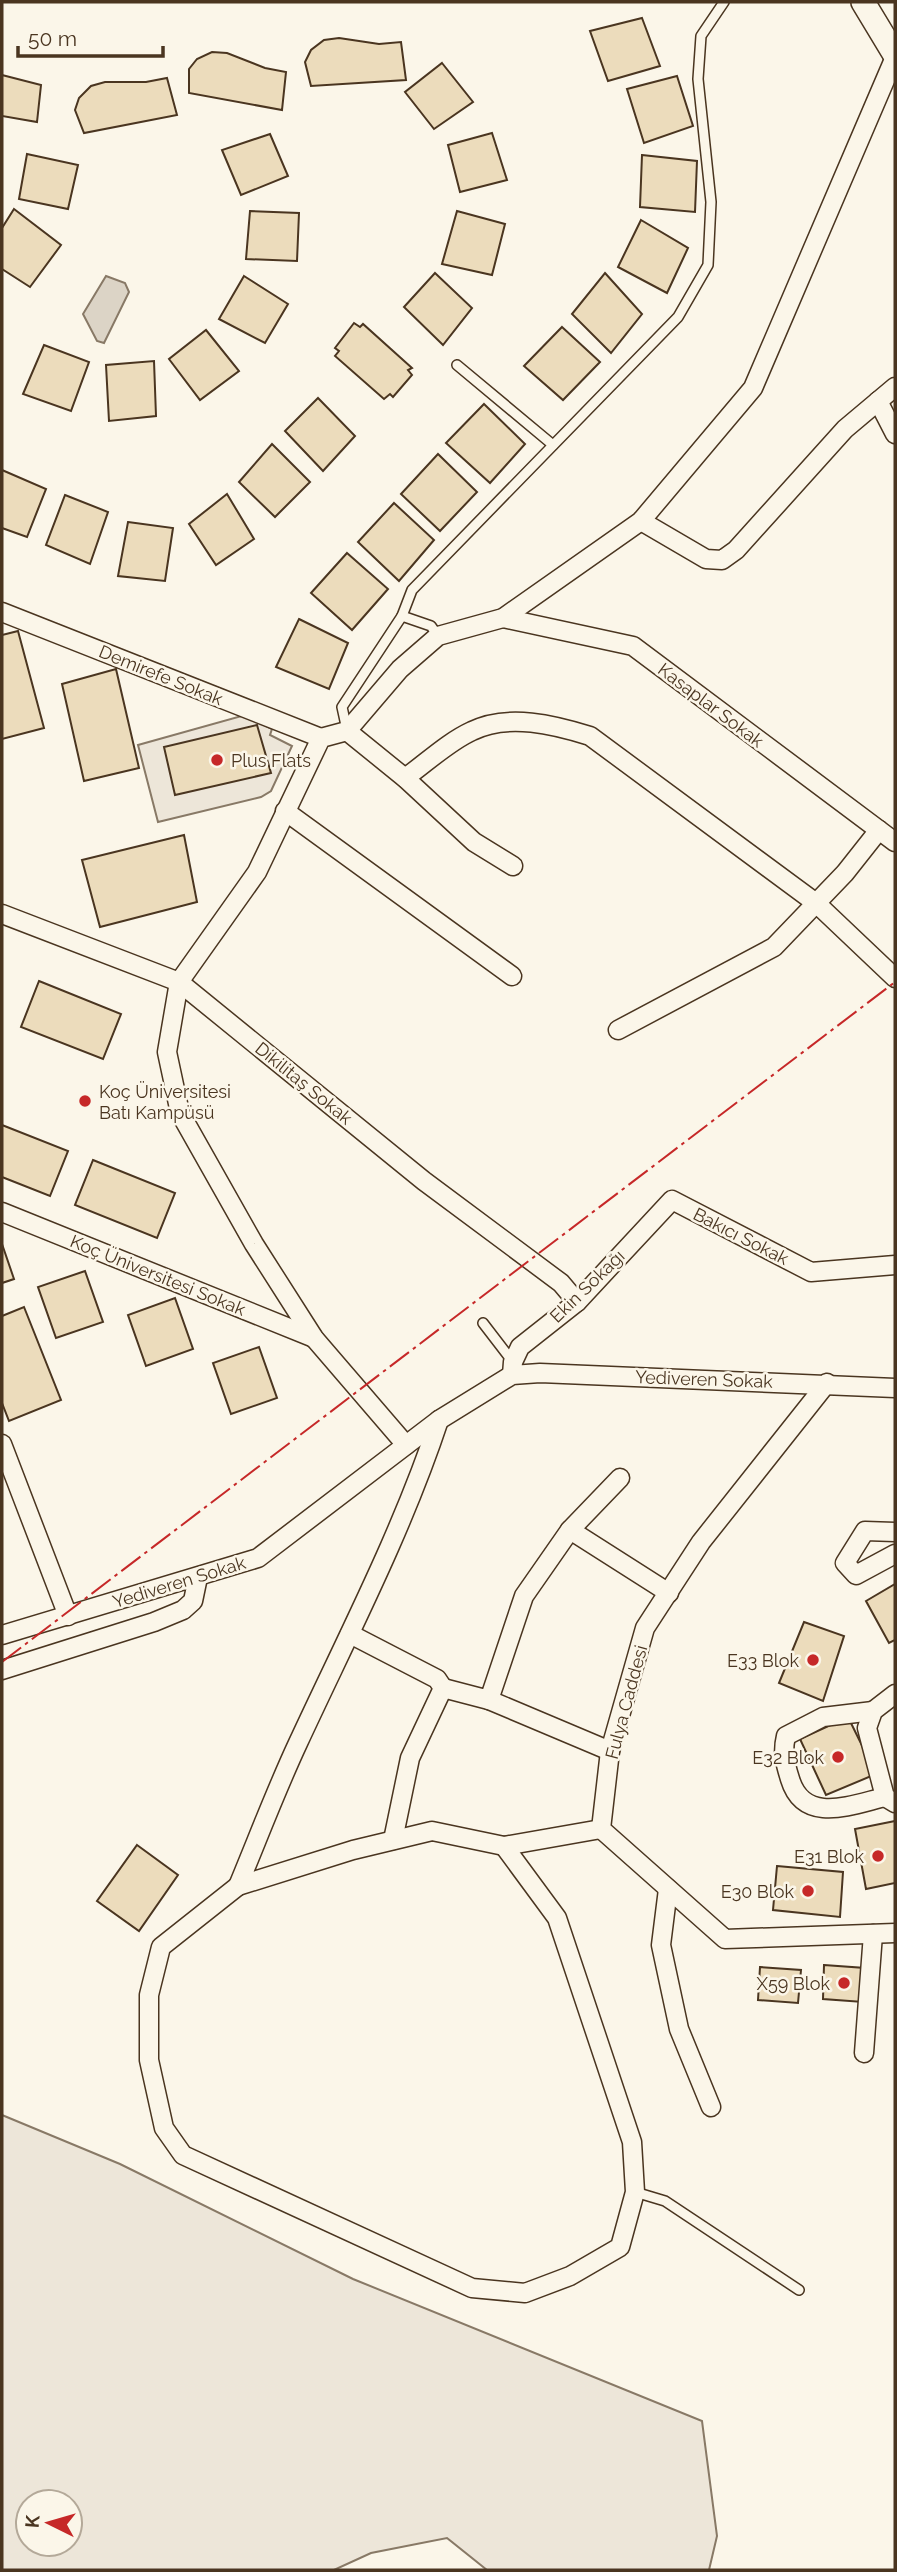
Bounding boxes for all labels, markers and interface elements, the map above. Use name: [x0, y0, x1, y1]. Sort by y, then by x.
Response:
scale bar: [18, 14, 163, 58]
text: 50 m: [28, 26, 77, 51]
street label: Demirefe Sokak: [96, 641, 226, 710]
street label: Kasaplar Sokak: [654, 658, 768, 752]
place label: Plus Flats: [231, 750, 311, 771]
marker: Plus Flats: [209, 752, 225, 768]
street label: Dikilitaş Sokak: [251, 1037, 357, 1129]
place label: Koç Üniversitesi Batı Kampüsü: [99, 1081, 231, 1123]
marker: Koç Üniversitesi Batı Kampüsü: [77, 1093, 93, 1109]
street label: Bakıcı Sokak: [690, 1203, 793, 1269]
street label: Koç Üniversitesi Sokak: [67, 1230, 249, 1320]
street label: Ekin Sokağı: [545, 1245, 629, 1327]
street label: Yediveren Sokak: [635, 1366, 774, 1392]
street label: Yediveren Sokak: [110, 1552, 248, 1612]
street label: Fulya Caddesi: [601, 1643, 651, 1761]
place label: E33 Blok: [727, 1650, 799, 1671]
marker: E33 Blok: [805, 1652, 821, 1668]
place label: E32 Blok: [752, 1747, 824, 1768]
marker: E32 Blok: [830, 1749, 846, 1765]
place label: E31 Blok: [794, 1846, 864, 1867]
marker: E31 Blok: [870, 1848, 886, 1864]
place label: E30 Blok: [721, 1881, 794, 1902]
marker: E30 Blok: [800, 1883, 816, 1899]
place label: X59 Blok: [757, 1973, 830, 1994]
marker: X59 Blok: [836, 1975, 852, 1991]
north arrow: [14, 2488, 84, 2558]
text: K: [21, 2514, 44, 2529]

